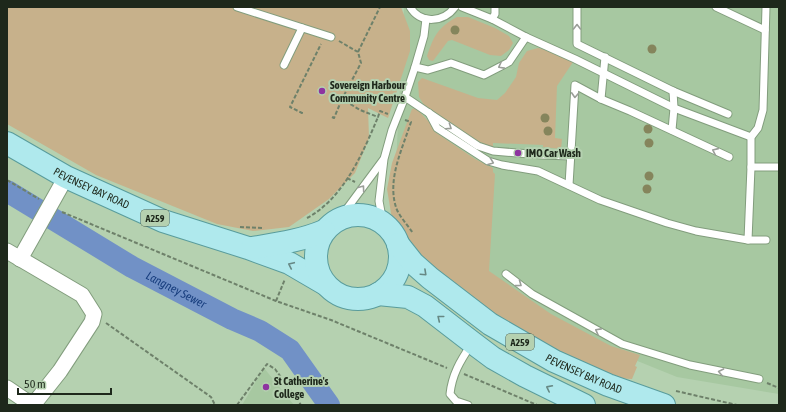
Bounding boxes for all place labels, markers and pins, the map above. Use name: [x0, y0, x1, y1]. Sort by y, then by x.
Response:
place label: Sovereign Harbour Community Centre: [330, 79, 406, 104]
marker: Sovereign Harbour Community Centre: [317, 86, 327, 96]
place label: IMO Car Wash: [526, 147, 581, 159]
marker: IMO Car Wash: [513, 148, 523, 158]
place label: St Catherine's College: [274, 375, 328, 400]
marker: St Catherine's College: [261, 382, 271, 392]

